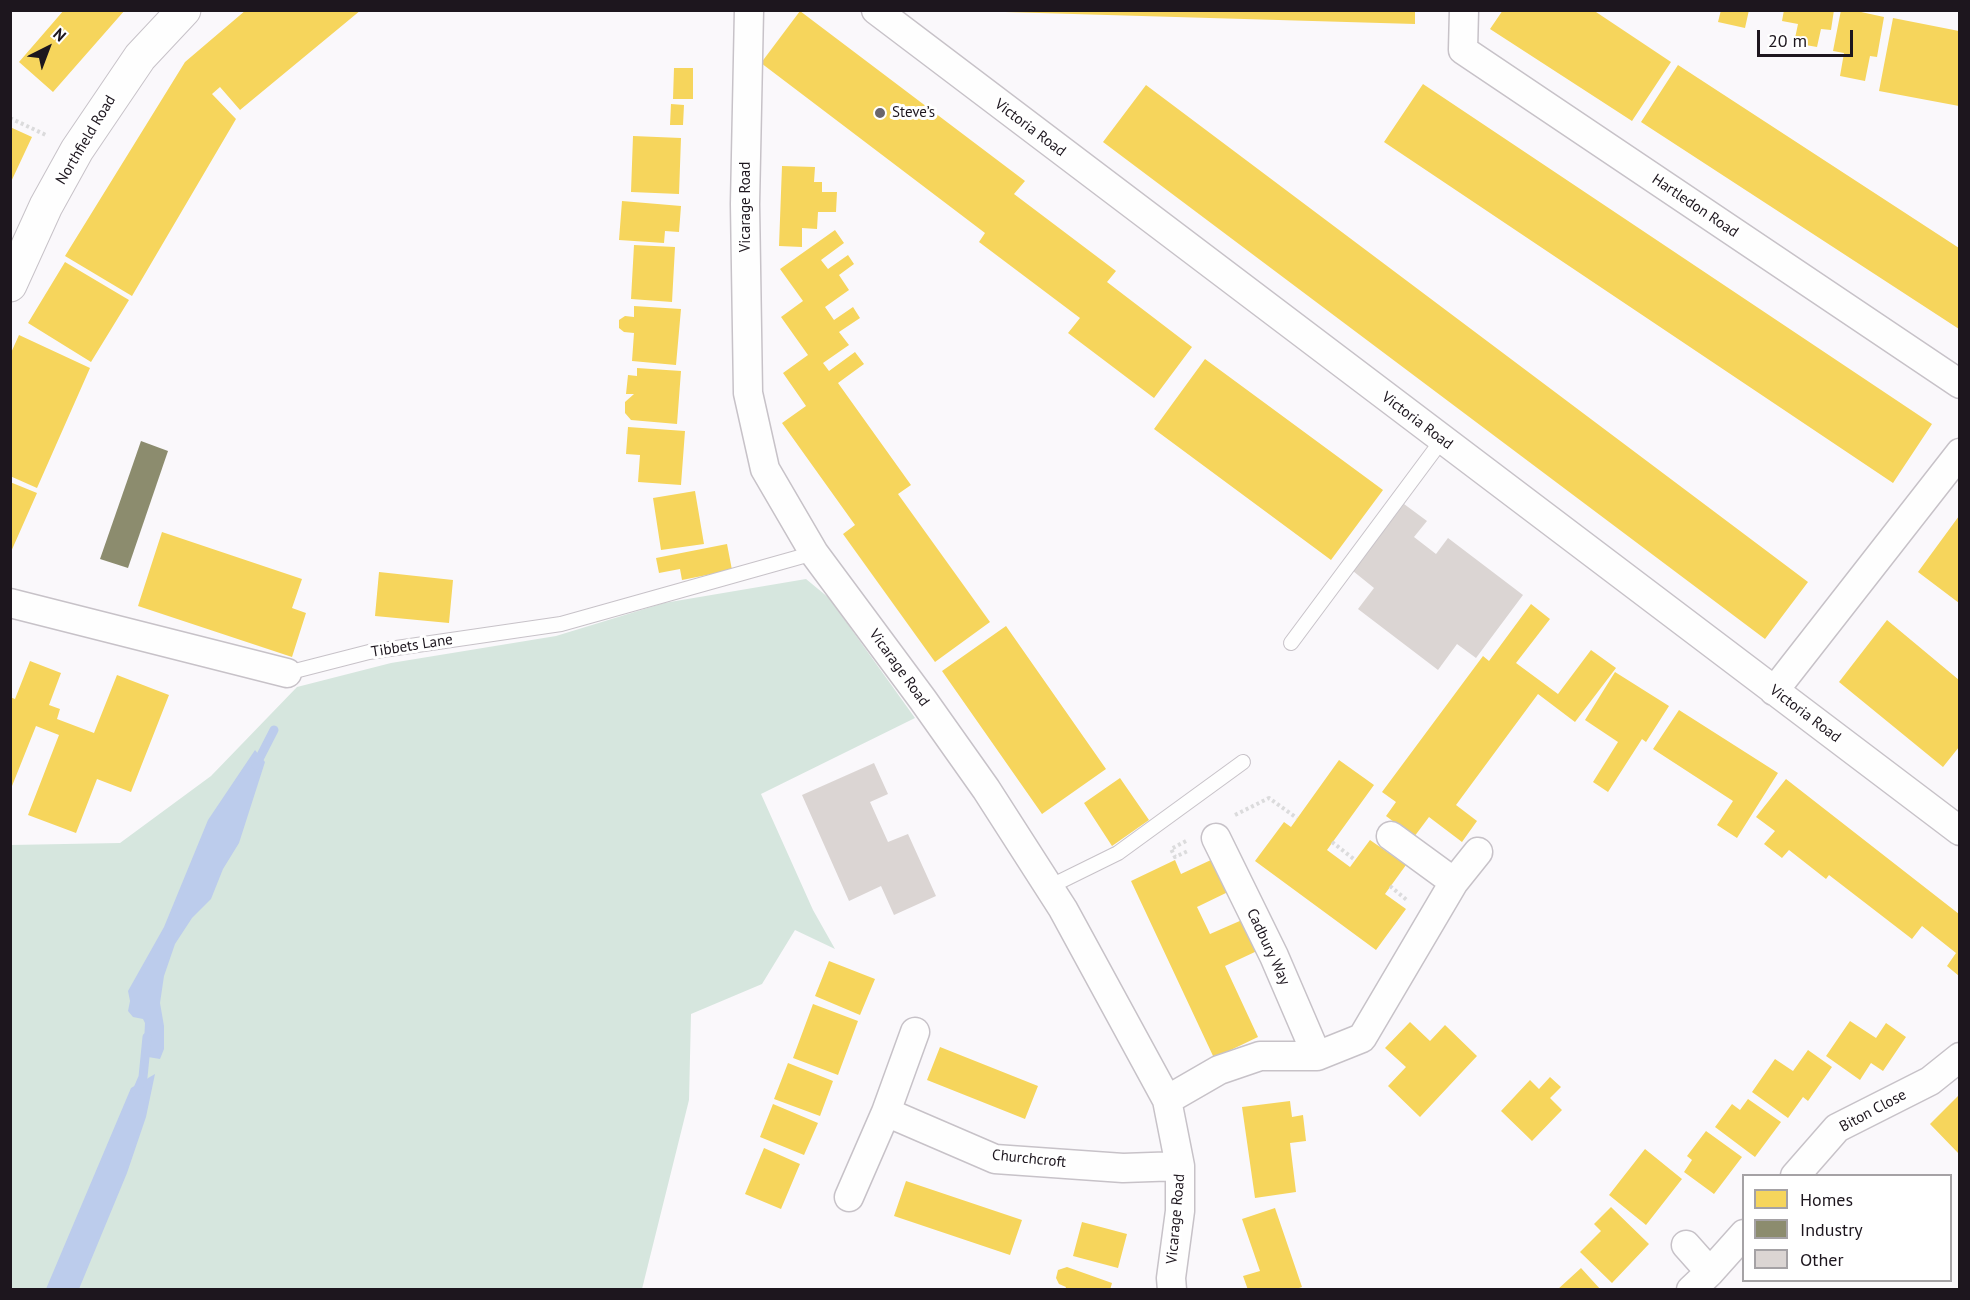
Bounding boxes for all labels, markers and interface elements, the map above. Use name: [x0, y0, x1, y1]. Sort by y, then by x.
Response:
north arrow: [18, 18, 78, 78]
scale bar: [1760, 18, 1856, 56]
text: N: [49, 24, 71, 46]
text: 20 m: [1768, 29, 1807, 52]
street label: Northfield Road: [52, 92, 120, 188]
street label: Victoria Road: [991, 95, 1069, 161]
place label: Steve’s: [892, 104, 935, 122]
marker: Steve’s: [873, 106, 887, 120]
street label: Vicarage Road: [737, 162, 755, 252]
street label: Hartledon Road: [1648, 171, 1742, 241]
street label: Victoria Road: [1378, 388, 1456, 454]
street label: Vicarage Road: [865, 626, 933, 710]
street label: Tibbets Lane: [370, 631, 454, 661]
street label: Victoria Road: [1766, 681, 1844, 747]
street label: Cadbury Way: [1242, 906, 1294, 988]
street label: Biton Close: [1837, 1086, 1909, 1136]
street label: Churchcroft: [991, 1146, 1067, 1172]
street label: Vicarage Road: [1163, 1173, 1189, 1265]
legend: [1742, 1174, 1952, 1282]
text: Homes: [1800, 1188, 1853, 1211]
text: Industry: [1800, 1218, 1863, 1241]
text: Other: [1800, 1248, 1844, 1271]

